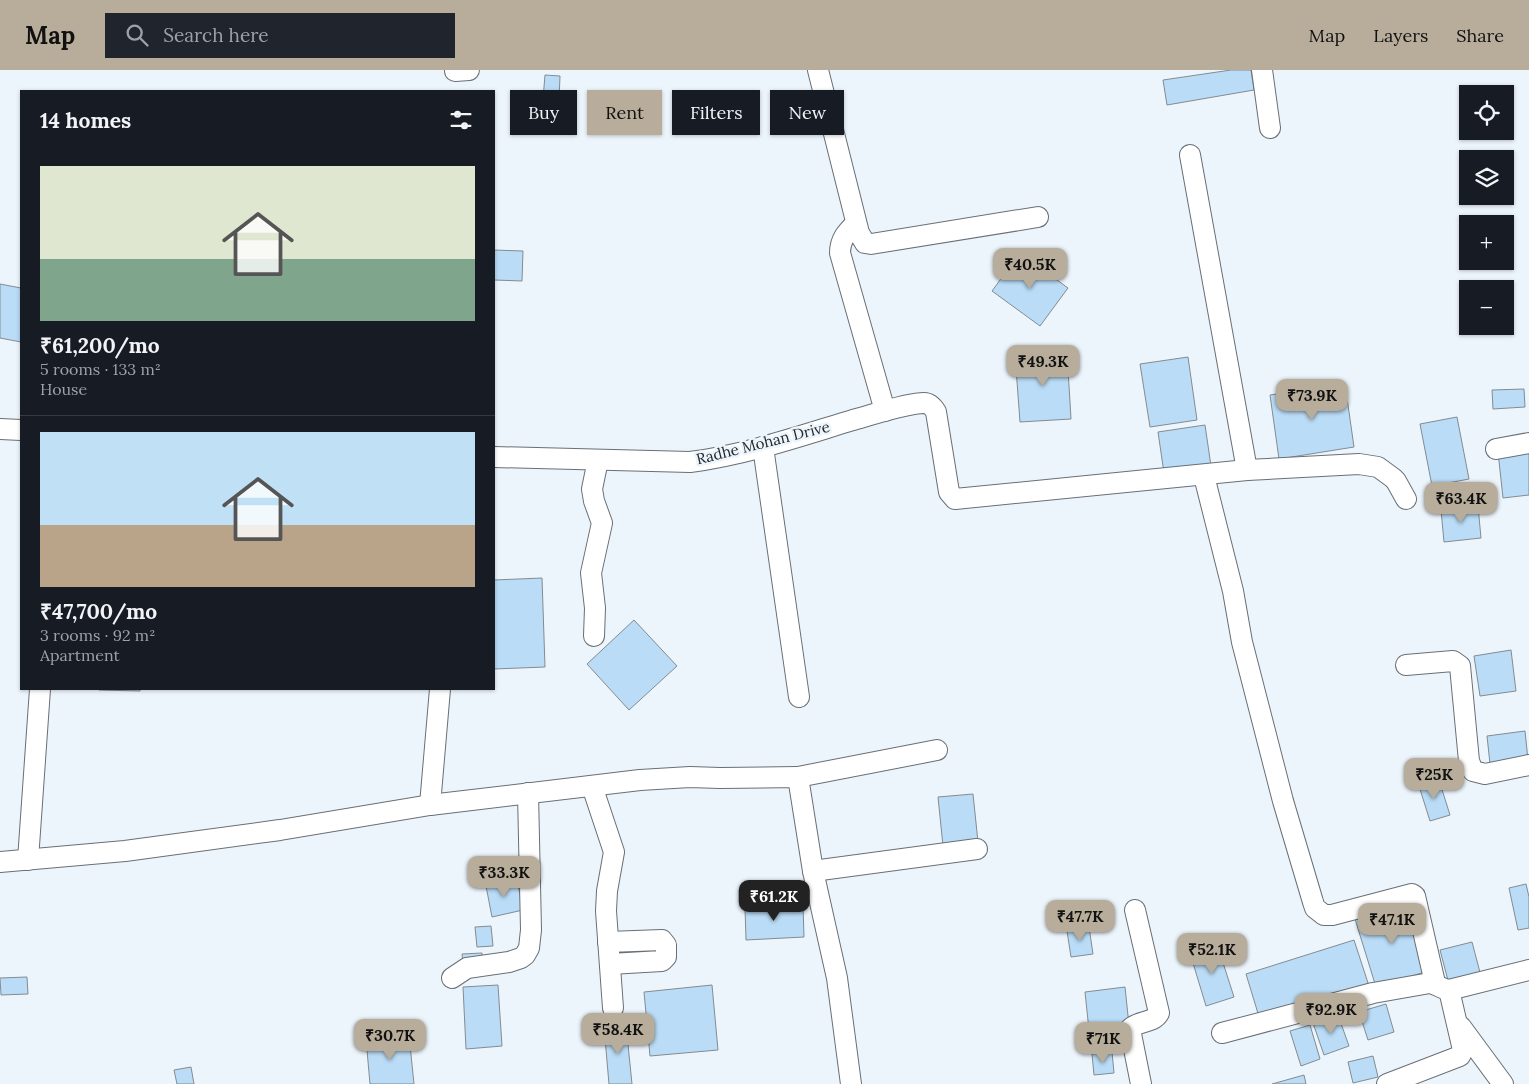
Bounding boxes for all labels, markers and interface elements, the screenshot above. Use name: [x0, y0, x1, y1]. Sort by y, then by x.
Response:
search box: [105, 13, 455, 58]
text: Map: [25, 20, 75, 51]
icon: search: [123, 21, 151, 49]
text: Search here: [163, 23, 269, 47]
text: Map: [1309, 24, 1345, 47]
text: Layers: [1373, 24, 1428, 47]
text: Share: [1456, 24, 1504, 47]
map controls: [1459, 85, 1514, 335]
button: locate: [1459, 85, 1514, 140]
chip: Buy: [510, 90, 577, 135]
chip: Rent: [587, 90, 662, 135]
chip: Filters: [672, 90, 760, 135]
chip: New: [770, 90, 844, 135]
icon: filters: [447, 106, 475, 134]
text: 14 homes: [40, 107, 131, 134]
button: layers: [1459, 150, 1514, 205]
icon: home: [213, 199, 303, 289]
button: +: [1459, 215, 1514, 270]
pin: ₹40.5K: [989, 248, 1071, 290]
text: ₹40.5K: [1004, 254, 1056, 274]
button: −: [1459, 280, 1514, 335]
text: ₹61,200/mo: [40, 332, 160, 359]
pin: ₹49.3K: [1002, 344, 1084, 387]
text: ₹49.3K: [1018, 351, 1068, 371]
text: 5 rooms · 133 m²: [40, 359, 161, 379]
pin: ₹73.9K: [1271, 378, 1353, 421]
text: House: [40, 379, 87, 399]
text: ₹73.9K: [1287, 385, 1337, 405]
street label: Radhe Mohan Drive: [694, 417, 832, 468]
icon: home: [213, 464, 303, 554]
pin: ₹63.4K: [1420, 482, 1502, 524]
text: ₹63.4K: [1435, 488, 1487, 508]
text: ₹47,700/mo: [40, 598, 157, 625]
text: 3 rooms · 92 m²: [40, 625, 155, 645]
text: Apartment: [40, 645, 120, 665]
pin: ₹25K: [1404, 758, 1464, 800]
text: ₹25K: [1415, 764, 1453, 784]
pin: ₹33.3K: [463, 856, 545, 898]
text: ₹33.3K: [478, 862, 530, 882]
pin: ₹61.2K: [733, 880, 815, 922]
text: ₹61.2K: [750, 886, 798, 906]
pin: ₹47.7K: [1039, 900, 1121, 942]
pin: ₹47.1K: [1351, 902, 1433, 945]
text: ₹47.7K: [1057, 906, 1103, 926]
text: ₹47.1K: [1369, 909, 1415, 929]
pin: ₹52.1K: [1171, 932, 1253, 975]
text: ₹52.1K: [1188, 939, 1236, 959]
pin: ₹92.9K: [1290, 992, 1372, 1035]
text: ₹92.9K: [1305, 999, 1357, 1019]
pin: ₹58.4K: [577, 1012, 659, 1055]
pin: ₹30.7K: [349, 1018, 431, 1061]
text: ₹58.4K: [593, 1019, 643, 1039]
pin: ₹71K: [1073, 1022, 1133, 1064]
text: ₹30.7K: [365, 1025, 415, 1045]
text: ₹71K: [1086, 1028, 1120, 1048]

